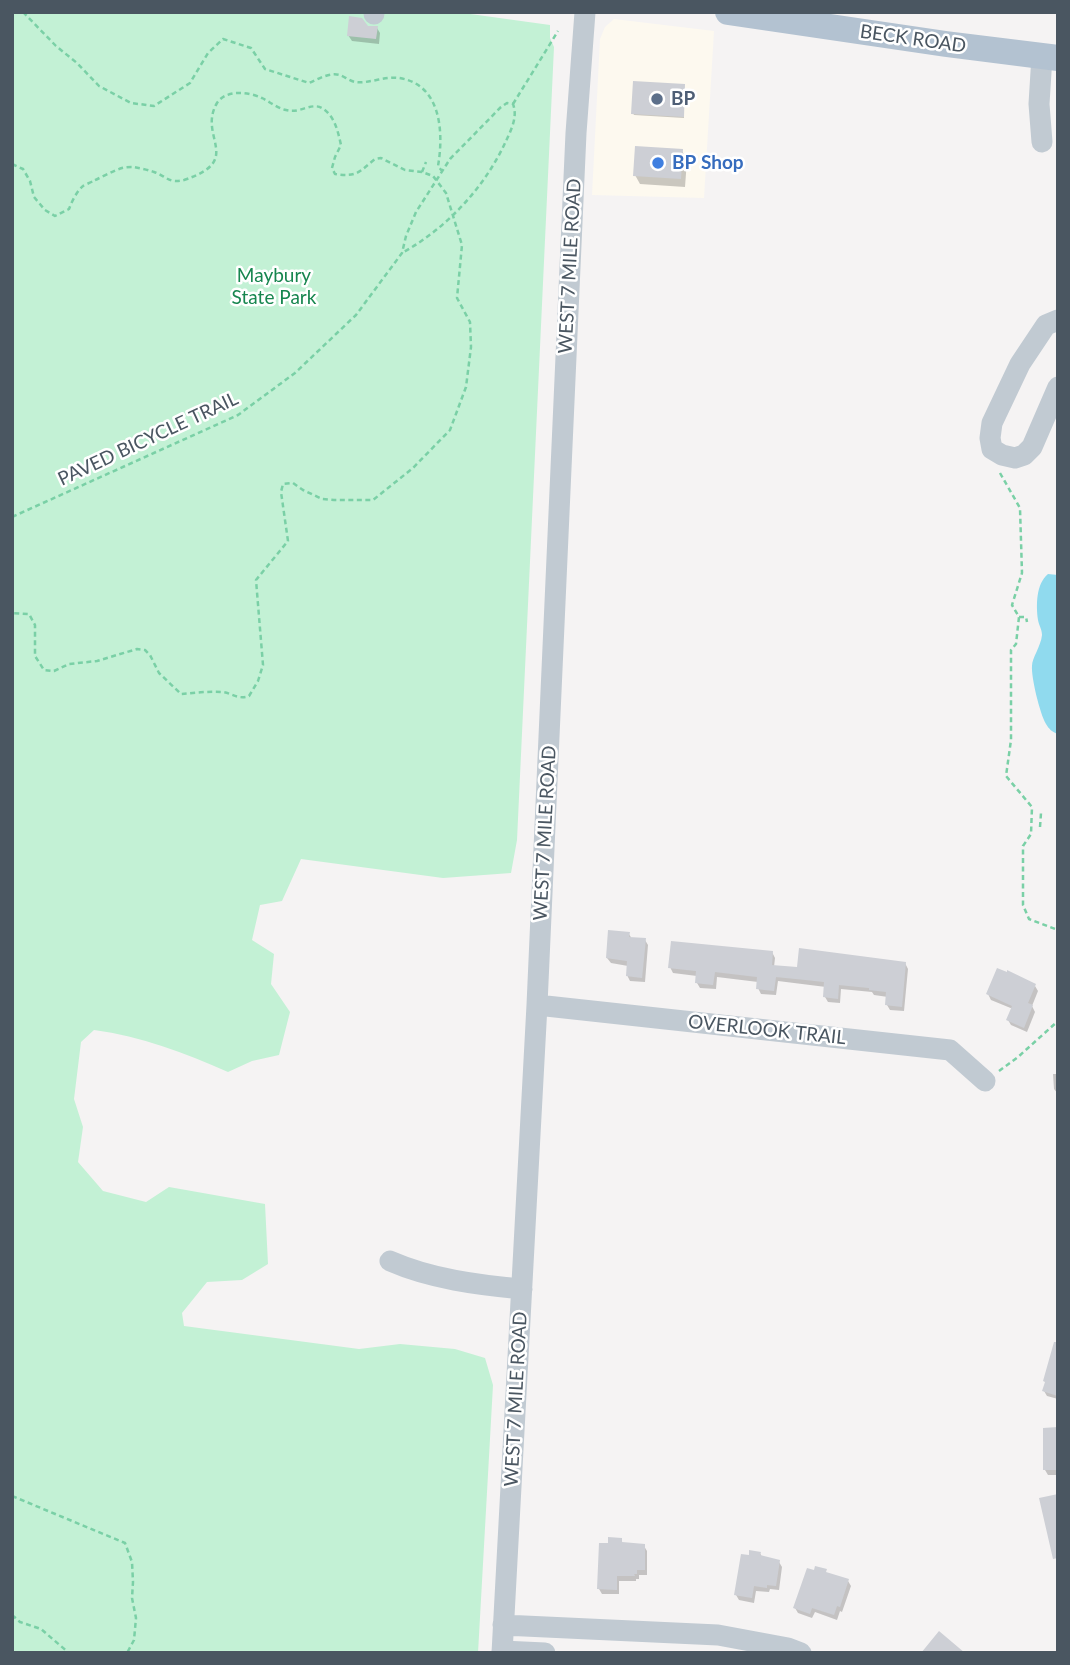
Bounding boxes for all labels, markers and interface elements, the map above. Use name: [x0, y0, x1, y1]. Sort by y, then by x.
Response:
street label: BECK ROAD: [858, 20, 968, 58]
place label: BP: [671, 88, 695, 110]
marker: BP: [649, 91, 665, 107]
place label: BP Shop: [672, 152, 744, 174]
marker: BP Shop: [650, 155, 666, 171]
street label: WEST 7 MILE ROAD: [554, 178, 586, 354]
park label: Maybury State Park: [232, 265, 316, 309]
street label: PAVED BICYCLE TRAIL: [54, 387, 242, 491]
street label: WEST 7 MILE ROAD: [529, 745, 561, 921]
street label: OVERLOOK TRAIL: [687, 1010, 847, 1050]
street label: WEST 7 MILE ROAD: [500, 1311, 532, 1487]

